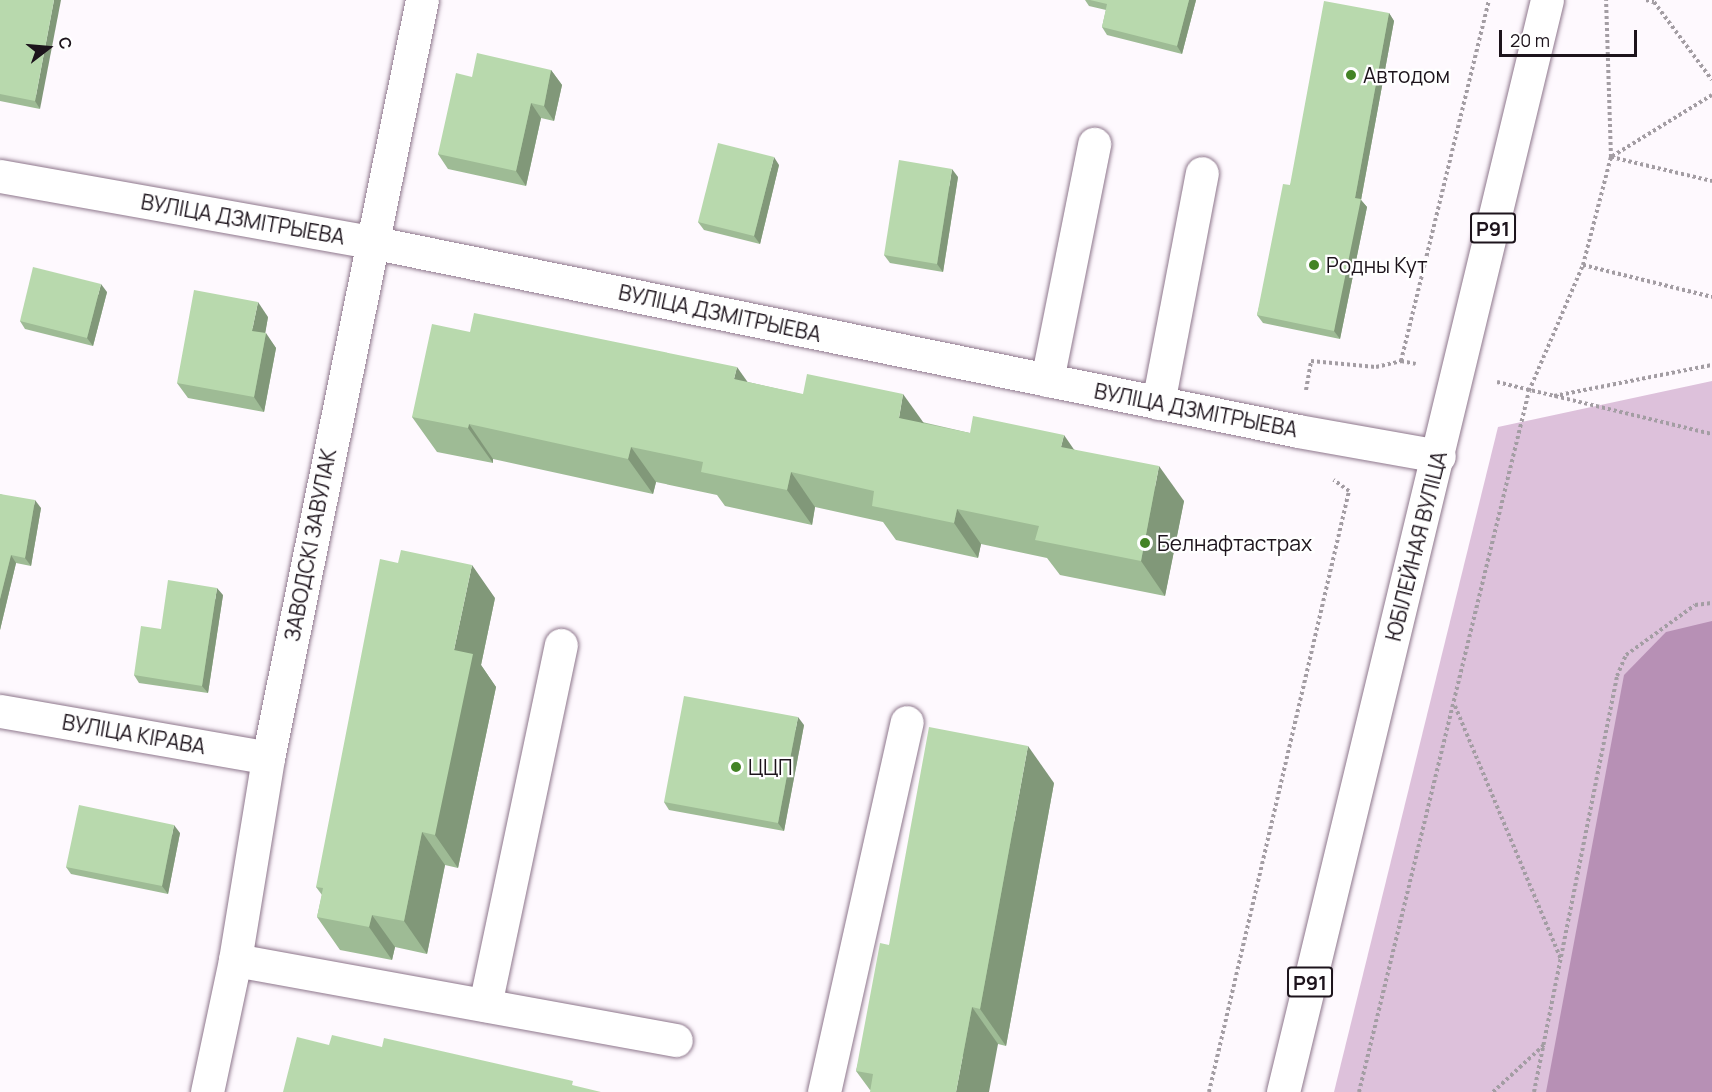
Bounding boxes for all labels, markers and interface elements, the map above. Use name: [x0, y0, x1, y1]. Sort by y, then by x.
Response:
north arrow: [18, 18, 78, 78]
scale bar: [1502, 18, 1640, 56]
text: 20 m: [1510, 28, 1550, 52]
text: С: [53, 34, 78, 52]
place label: Автодом: [1363, 62, 1450, 88]
marker: Автодом: [1344, 68, 1358, 82]
street label: ВУЛІЦА ДЗМІТРЫЕВА: [139, 189, 347, 249]
road number: Р91: [1469, 211, 1517, 245]
place label: Родны Кут: [1326, 252, 1428, 278]
marker: Родны Кут: [1307, 258, 1321, 272]
street label: ВУЛІЦА ДЗМІТРЫЕВА: [616, 279, 824, 347]
street label: ВУЛІЦА ДЗМІТРЫЕВА: [1092, 378, 1300, 442]
street label: ЗАВОДСКІ ЗАВУЛАК: [279, 447, 341, 643]
street label: ЮБІЛЕЙНАЯ ВУЛІЦА: [1380, 448, 1452, 644]
place label: Белнафтастрах: [1157, 530, 1312, 556]
marker: Белнафтастрах: [1138, 536, 1152, 550]
street label: ВУЛІЦА КІРАВА: [60, 709, 208, 759]
place label: ЦЦП: [748, 754, 793, 780]
marker: ЦЦП: [729, 760, 743, 774]
road number: Р91: [1286, 965, 1334, 999]

